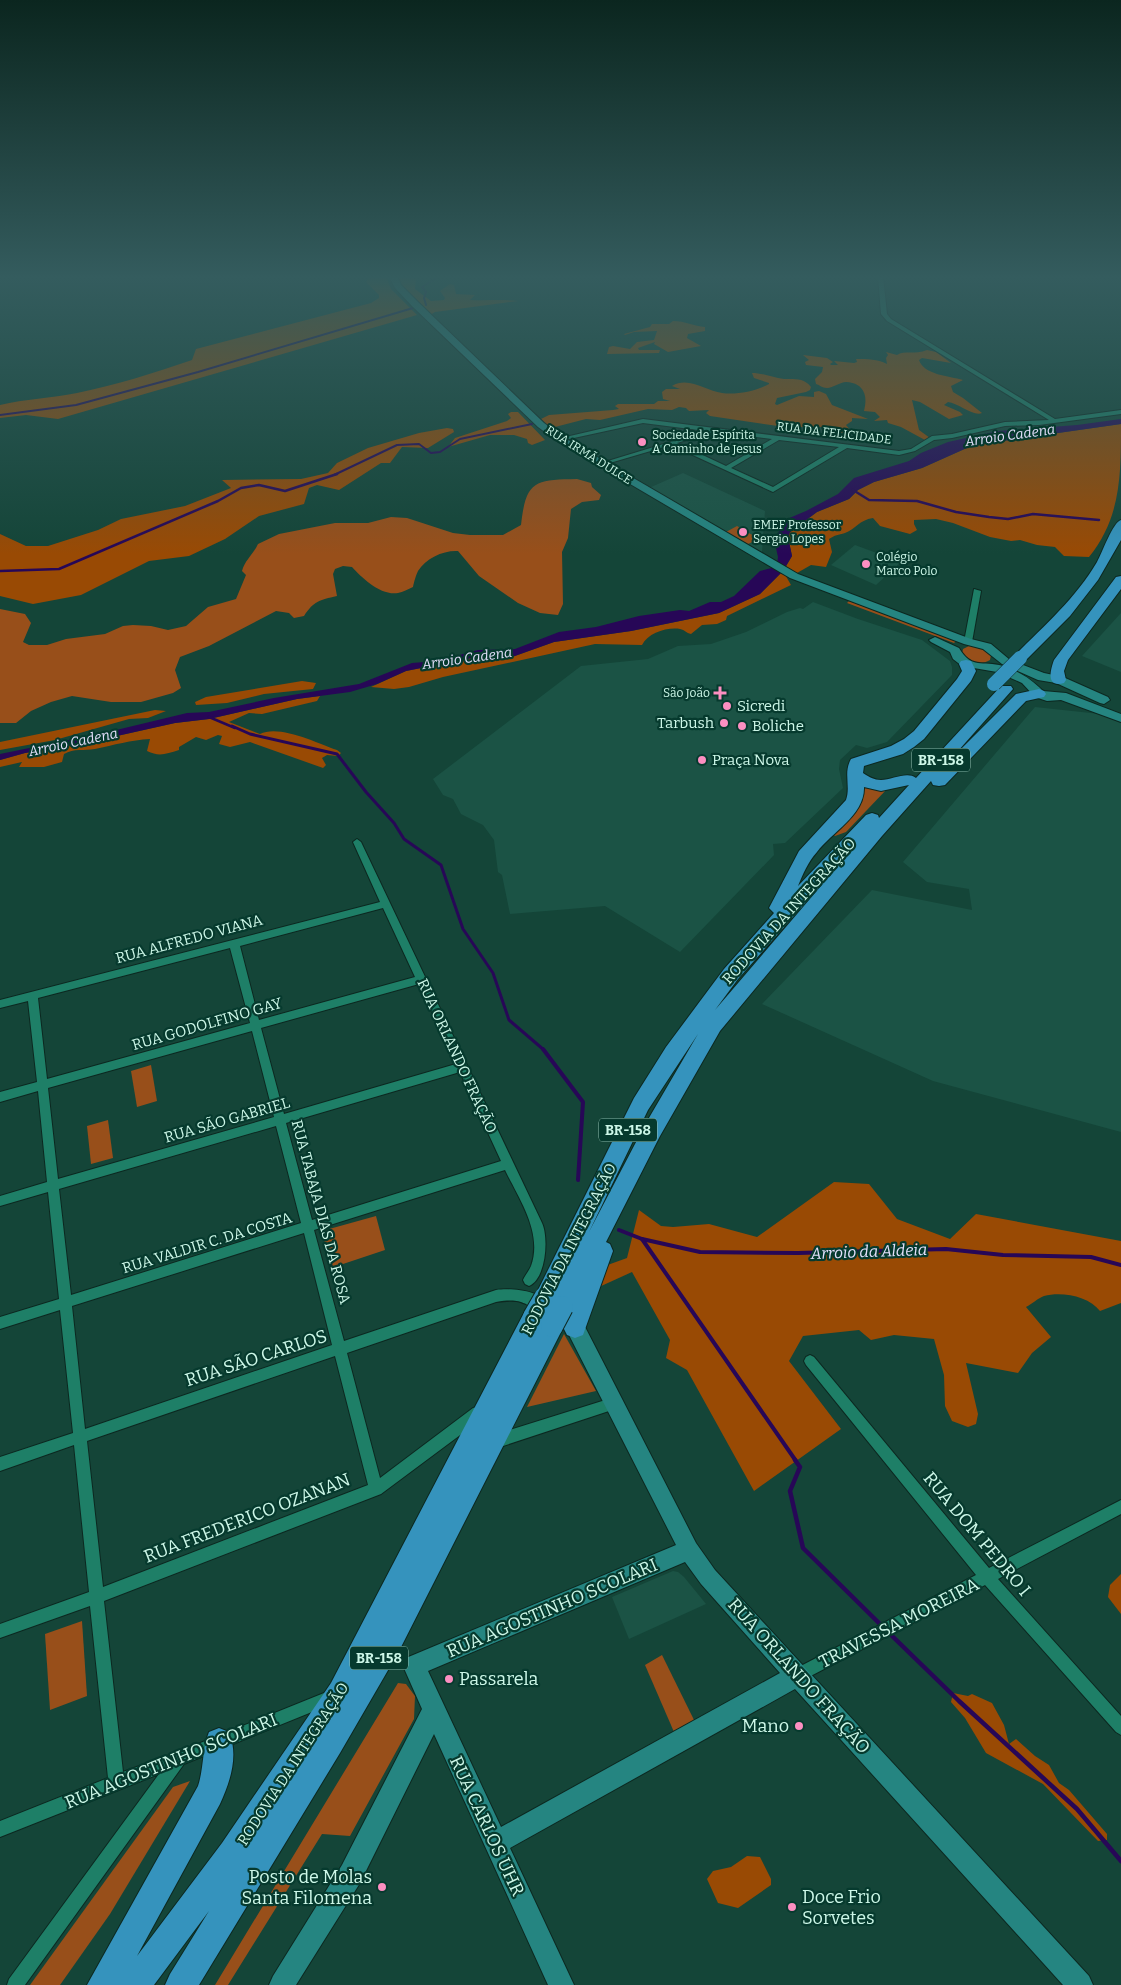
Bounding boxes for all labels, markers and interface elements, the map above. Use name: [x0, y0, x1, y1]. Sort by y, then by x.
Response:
street label: RUA DA FELICIDADE: [776, 419, 892, 447]
water label: Arroio Cadena: [963, 421, 1056, 450]
street label: RUA IRMÃ DULCE: [543, 422, 635, 487]
place label: Sociedade Espírita A Caminho de Jesus: [652, 428, 762, 456]
marker: Sociedade Espírita A Caminho de Jesus: [636, 436, 648, 448]
place label: EMEF Professor Sergio Lopes: [753, 518, 842, 546]
marker: EMEF Professor Sergio Lopes: [737, 526, 749, 538]
place label: Colégio Marco Polo: [876, 550, 938, 578]
marker: Colégio Marco Polo: [860, 558, 872, 570]
water label: Arroio Cadena: [420, 644, 513, 673]
place label: São João: [663, 686, 710, 700]
marker: São João: [714, 687, 726, 699]
place label: Sicredi: [737, 697, 786, 715]
marker: Sicredi: [721, 700, 733, 712]
place label: Tarbush: [657, 714, 715, 732]
marker: Tarbush: [718, 717, 730, 729]
place label: Boliche: [752, 717, 804, 735]
marker: Boliche: [736, 720, 748, 732]
water label: Arroio Cadena: [26, 725, 119, 760]
road number: BR-158: [912, 748, 970, 772]
place label: Praça Nova: [712, 751, 790, 769]
marker: Praça Nova: [696, 754, 708, 766]
street label: RODOVIA DA INTEGRAÇÃO: [719, 834, 859, 988]
street label: RUA ALFREDO VIANA: [114, 911, 265, 967]
street label: RUA ORLANDO FRAÇÃO: [413, 976, 501, 1136]
street label: RUA GODOLFINO GAY: [130, 994, 285, 1054]
street label: RUA SÃO GABRIEL: [162, 1093, 292, 1147]
street label: RUA TABAJA DIAS DA ROSA: [288, 1118, 354, 1306]
road number: BR-158: [599, 1118, 657, 1142]
street label: RODOVIA DA INTEGRAÇÃO: [518, 1160, 620, 1338]
street label: RUA VALDIR C. DA COSTA: [120, 1208, 294, 1277]
water label: Arroio da Aldeia: [809, 1240, 928, 1263]
street label: RUA SÃO CARLOS: [182, 1325, 330, 1391]
street label: RUA DOM PEDRO I: [919, 1467, 1035, 1601]
street label: RUA FREDERICO OZANAN: [141, 1468, 353, 1568]
street label: RUA AGOSTINHO SCOLARI: [443, 1554, 661, 1662]
street label: TRAVESSA MOREIRA: [815, 1573, 983, 1673]
street label: RUA ORLANDO FRAÇÃO: [723, 1594, 875, 1758]
road number: BR-158: [350, 1646, 408, 1670]
place label: Passarela: [459, 1668, 539, 1690]
marker: Passarela: [443, 1673, 455, 1685]
street label: RODOVIA DA INTEGRAÇÃO: [234, 1679, 352, 1849]
street label: RUA AGOSTINHO SCOLARI: [62, 1708, 280, 1814]
place label: Mano: [742, 1715, 789, 1737]
marker: Mano: [793, 1720, 805, 1732]
street label: RUA CARLOS UHR: [445, 1753, 529, 1900]
place label: Posto de Molas Santa Filomena: [242, 1866, 372, 1909]
marker: Posto de Molas Santa Filomena: [376, 1881, 388, 1893]
place label: Doce Frio Sorvetes: [802, 1886, 881, 1929]
marker: Doce Frio Sorvetes: [786, 1901, 798, 1913]

